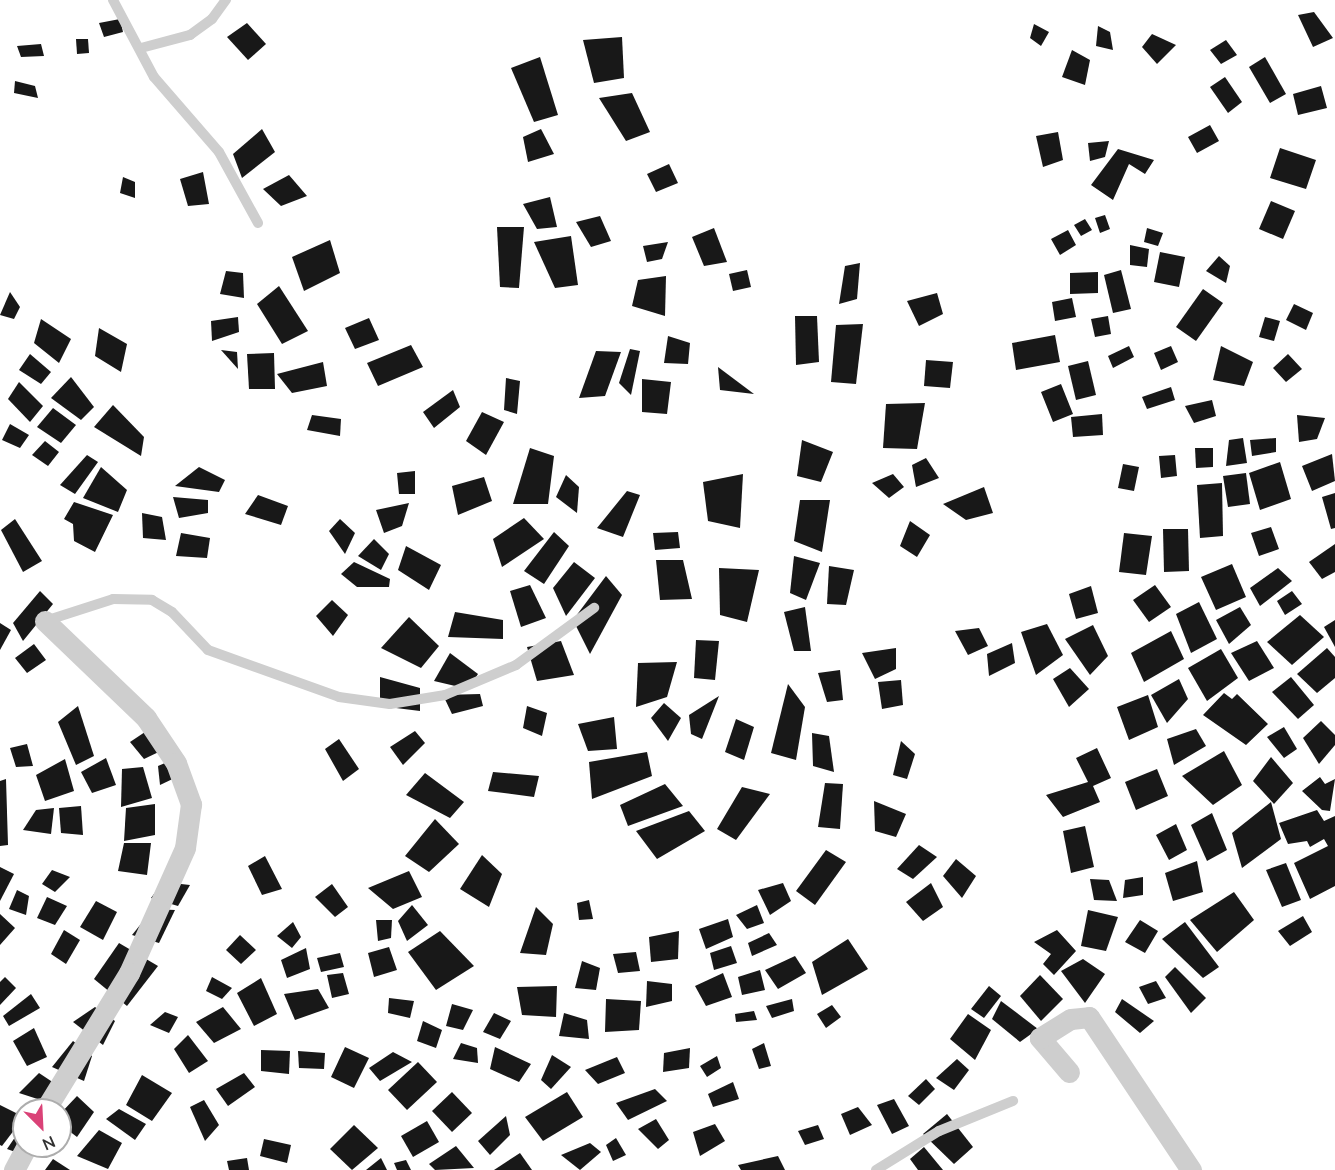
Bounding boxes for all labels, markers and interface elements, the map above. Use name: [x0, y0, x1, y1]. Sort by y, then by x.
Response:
north arrow: [12, 1098, 72, 1158]
text: N: [39, 1130, 58, 1155]

